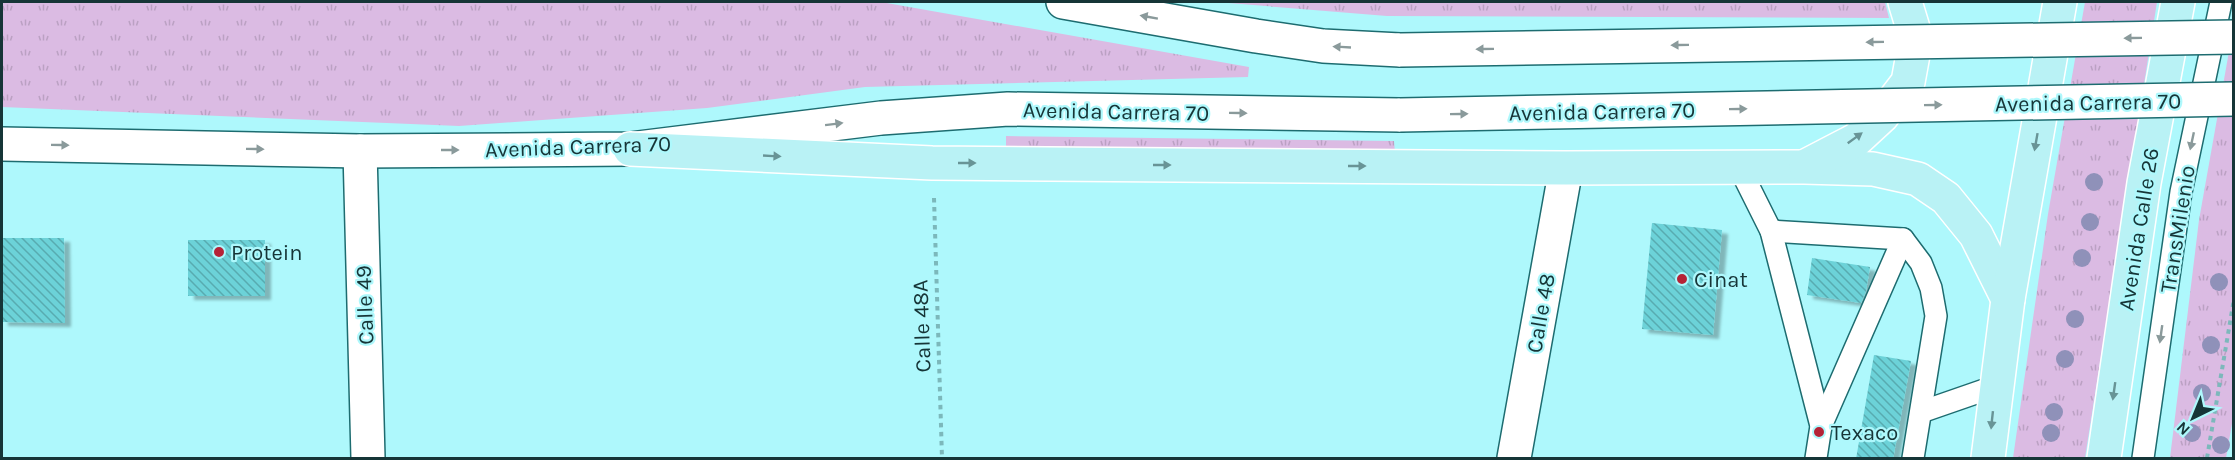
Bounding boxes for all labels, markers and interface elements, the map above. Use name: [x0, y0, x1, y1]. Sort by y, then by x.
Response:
one-way arrow: [1139, 12, 1158, 21]
one-way arrow: [2124, 34, 2143, 43]
one-way arrow: [1866, 38, 1885, 47]
one-way arrow: [1671, 41, 1690, 50]
one-way arrow: [1332, 42, 1351, 51]
one-way arrow: [1476, 44, 1495, 53]
street label: Avenida Carrera 70: [1995, 88, 2181, 118]
street label: Avenida Carrera 70: [1023, 97, 1209, 127]
street label: Avenida Carrera 70: [1509, 97, 1695, 127]
one-way arrow: [1923, 100, 1942, 110]
one-way arrow: [1728, 104, 1747, 113]
one-way arrow: [1229, 108, 1248, 117]
one-way arrow: [1449, 109, 1468, 119]
one-way arrow: [824, 119, 843, 128]
street label: Avenida Carrera 70: [485, 131, 672, 163]
one-way arrow: [2187, 132, 2196, 151]
one-way arrow: [1848, 133, 1863, 145]
one-way arrow: [2031, 133, 2040, 152]
one-way arrow: [50, 141, 69, 150]
one-way arrow: [245, 144, 264, 154]
one-way arrow: [440, 145, 459, 155]
street label: Avenida Calle 26: [2113, 146, 2165, 312]
one-way arrow: [763, 152, 782, 161]
one-way arrow: [958, 158, 977, 168]
one-way arrow: [1153, 160, 1172, 170]
one-way arrow: [1348, 162, 1367, 171]
street label: TransMilenio: [2155, 164, 2201, 295]
place label: Protein: [231, 240, 303, 266]
marker: Protein: [212, 245, 226, 259]
street label: Calle 49: [351, 265, 379, 345]
place label: Cinat: [1694, 267, 1748, 293]
street label: Calle 48: [1521, 271, 1561, 355]
marker: Cinat: [1675, 272, 1689, 286]
street label: Calle 48A: [907, 279, 937, 373]
one-way arrow: [2156, 324, 2165, 343]
one-way arrow: [2110, 381, 2119, 400]
north arrow: [2163, 388, 2223, 448]
one-way arrow: [1987, 410, 1997, 429]
text: N: [2172, 418, 2194, 439]
place label: Texaco: [1831, 420, 1898, 446]
marker: Texaco: [1812, 425, 1826, 439]

